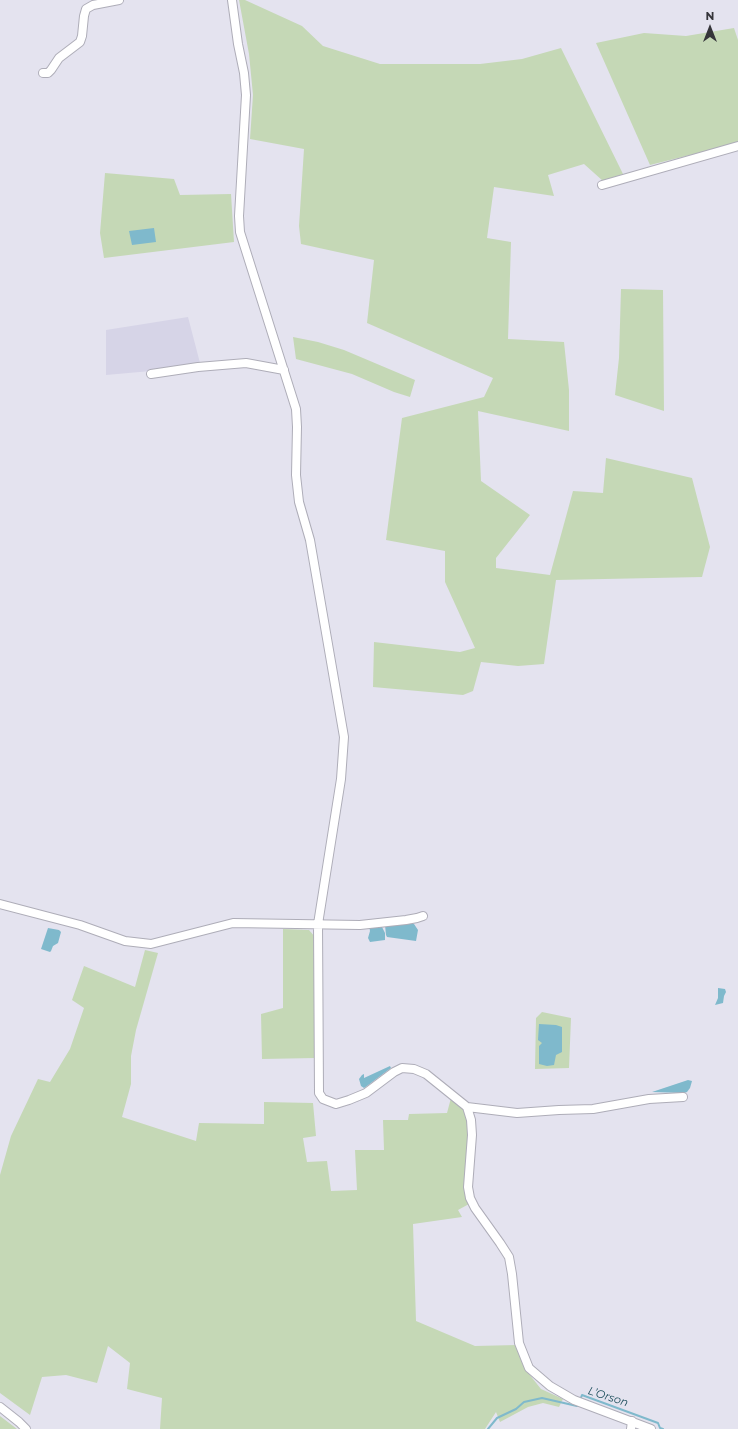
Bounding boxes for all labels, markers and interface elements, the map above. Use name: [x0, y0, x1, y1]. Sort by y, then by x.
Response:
north arrow: [690, 8, 730, 48]
text: N: [706, 9, 714, 23]
water label: L’Orson: [586, 1384, 630, 1410]

